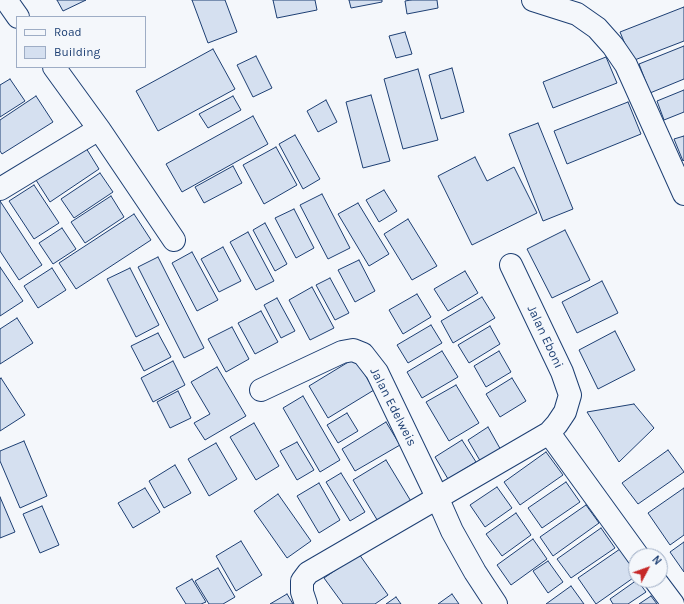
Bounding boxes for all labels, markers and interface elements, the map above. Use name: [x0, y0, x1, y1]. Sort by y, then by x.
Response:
legend: [16, 16, 146, 68]
text: Road: [54, 25, 82, 39]
text: Building: [54, 45, 100, 59]
street label: Jalan Eboni: [524, 303, 566, 371]
street label: Jalan Edelweis: [366, 365, 420, 449]
north arrow: [628, 548, 668, 588]
text: N: [649, 553, 664, 568]

